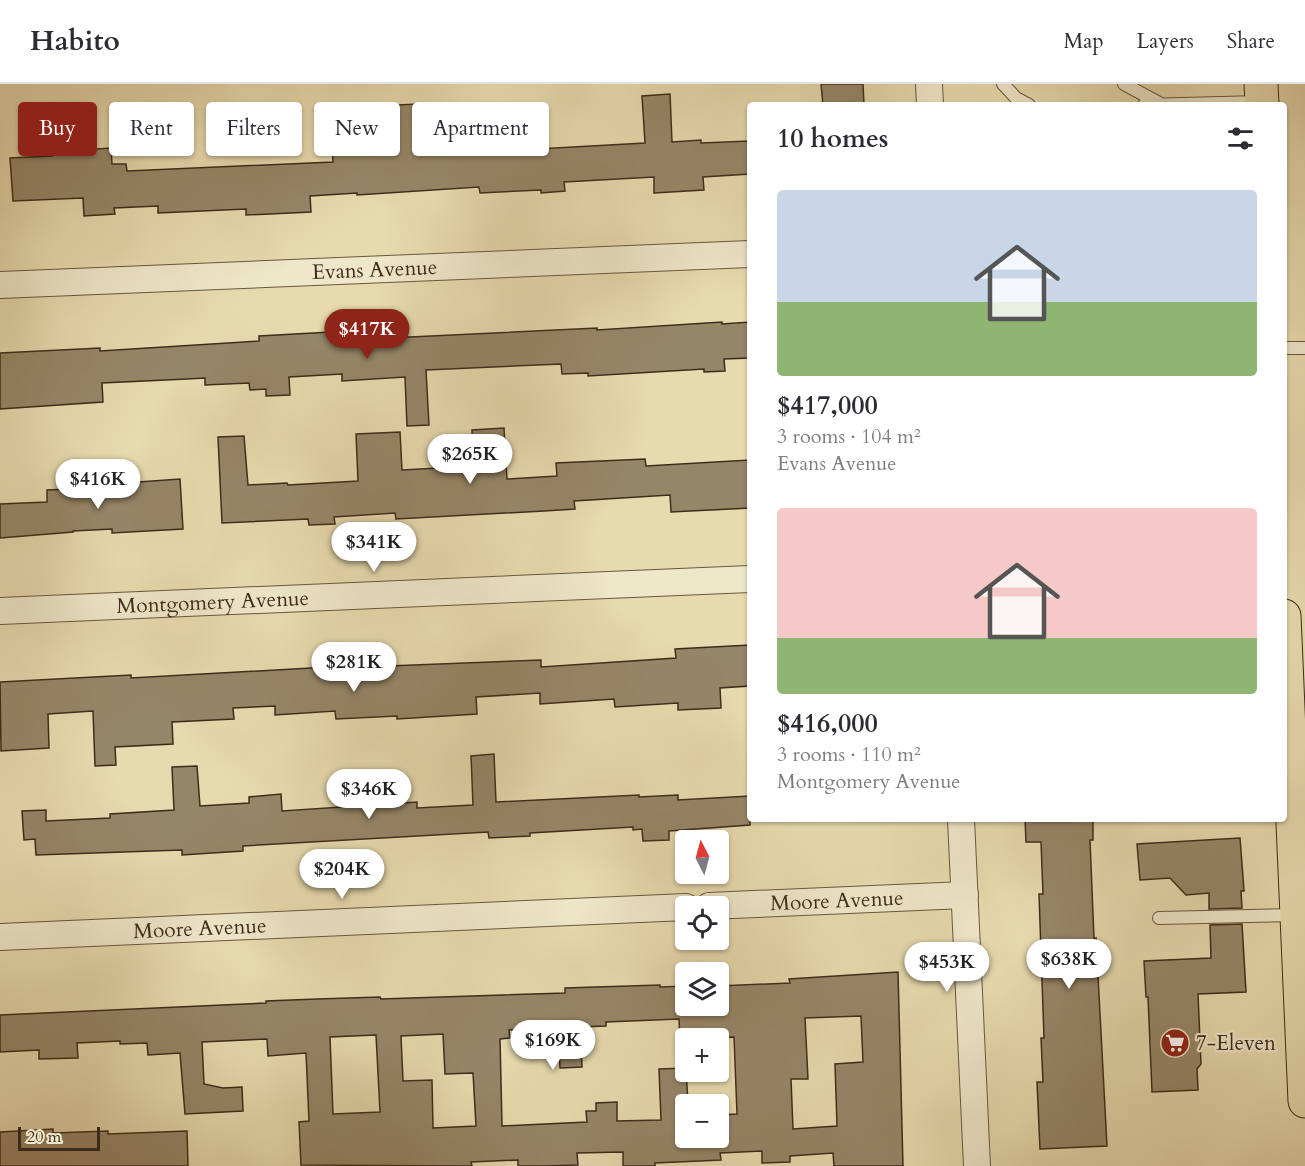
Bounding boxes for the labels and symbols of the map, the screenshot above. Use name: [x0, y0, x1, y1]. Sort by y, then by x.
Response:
street label: Evans Avenue: [311, 253, 438, 287]
pin: $417K: [325, 309, 409, 360]
pin: $265K: [428, 434, 512, 485]
pin: $416K: [56, 459, 140, 510]
pin: $341K: [332, 522, 416, 573]
street label: Montgomery Avenue: [116, 584, 310, 621]
pin: $281K: [312, 642, 396, 693]
pin: $346K: [327, 769, 411, 820]
north arrow: [675, 830, 729, 884]
pin: $204K: [300, 849, 384, 900]
street label: Moore Avenue: [770, 884, 904, 918]
street label: Moore Avenue: [133, 911, 267, 946]
pin: $638K: [1027, 939, 1111, 990]
pin: $453K: [905, 942, 989, 993]
pin: $169K: [511, 1020, 595, 1071]
supermarket icon: 7-Eleven: [1159, 1027, 1191, 1059]
place label: 7-Eleven: [1196, 1029, 1276, 1058]
scale bar: [18, 1124, 100, 1152]

